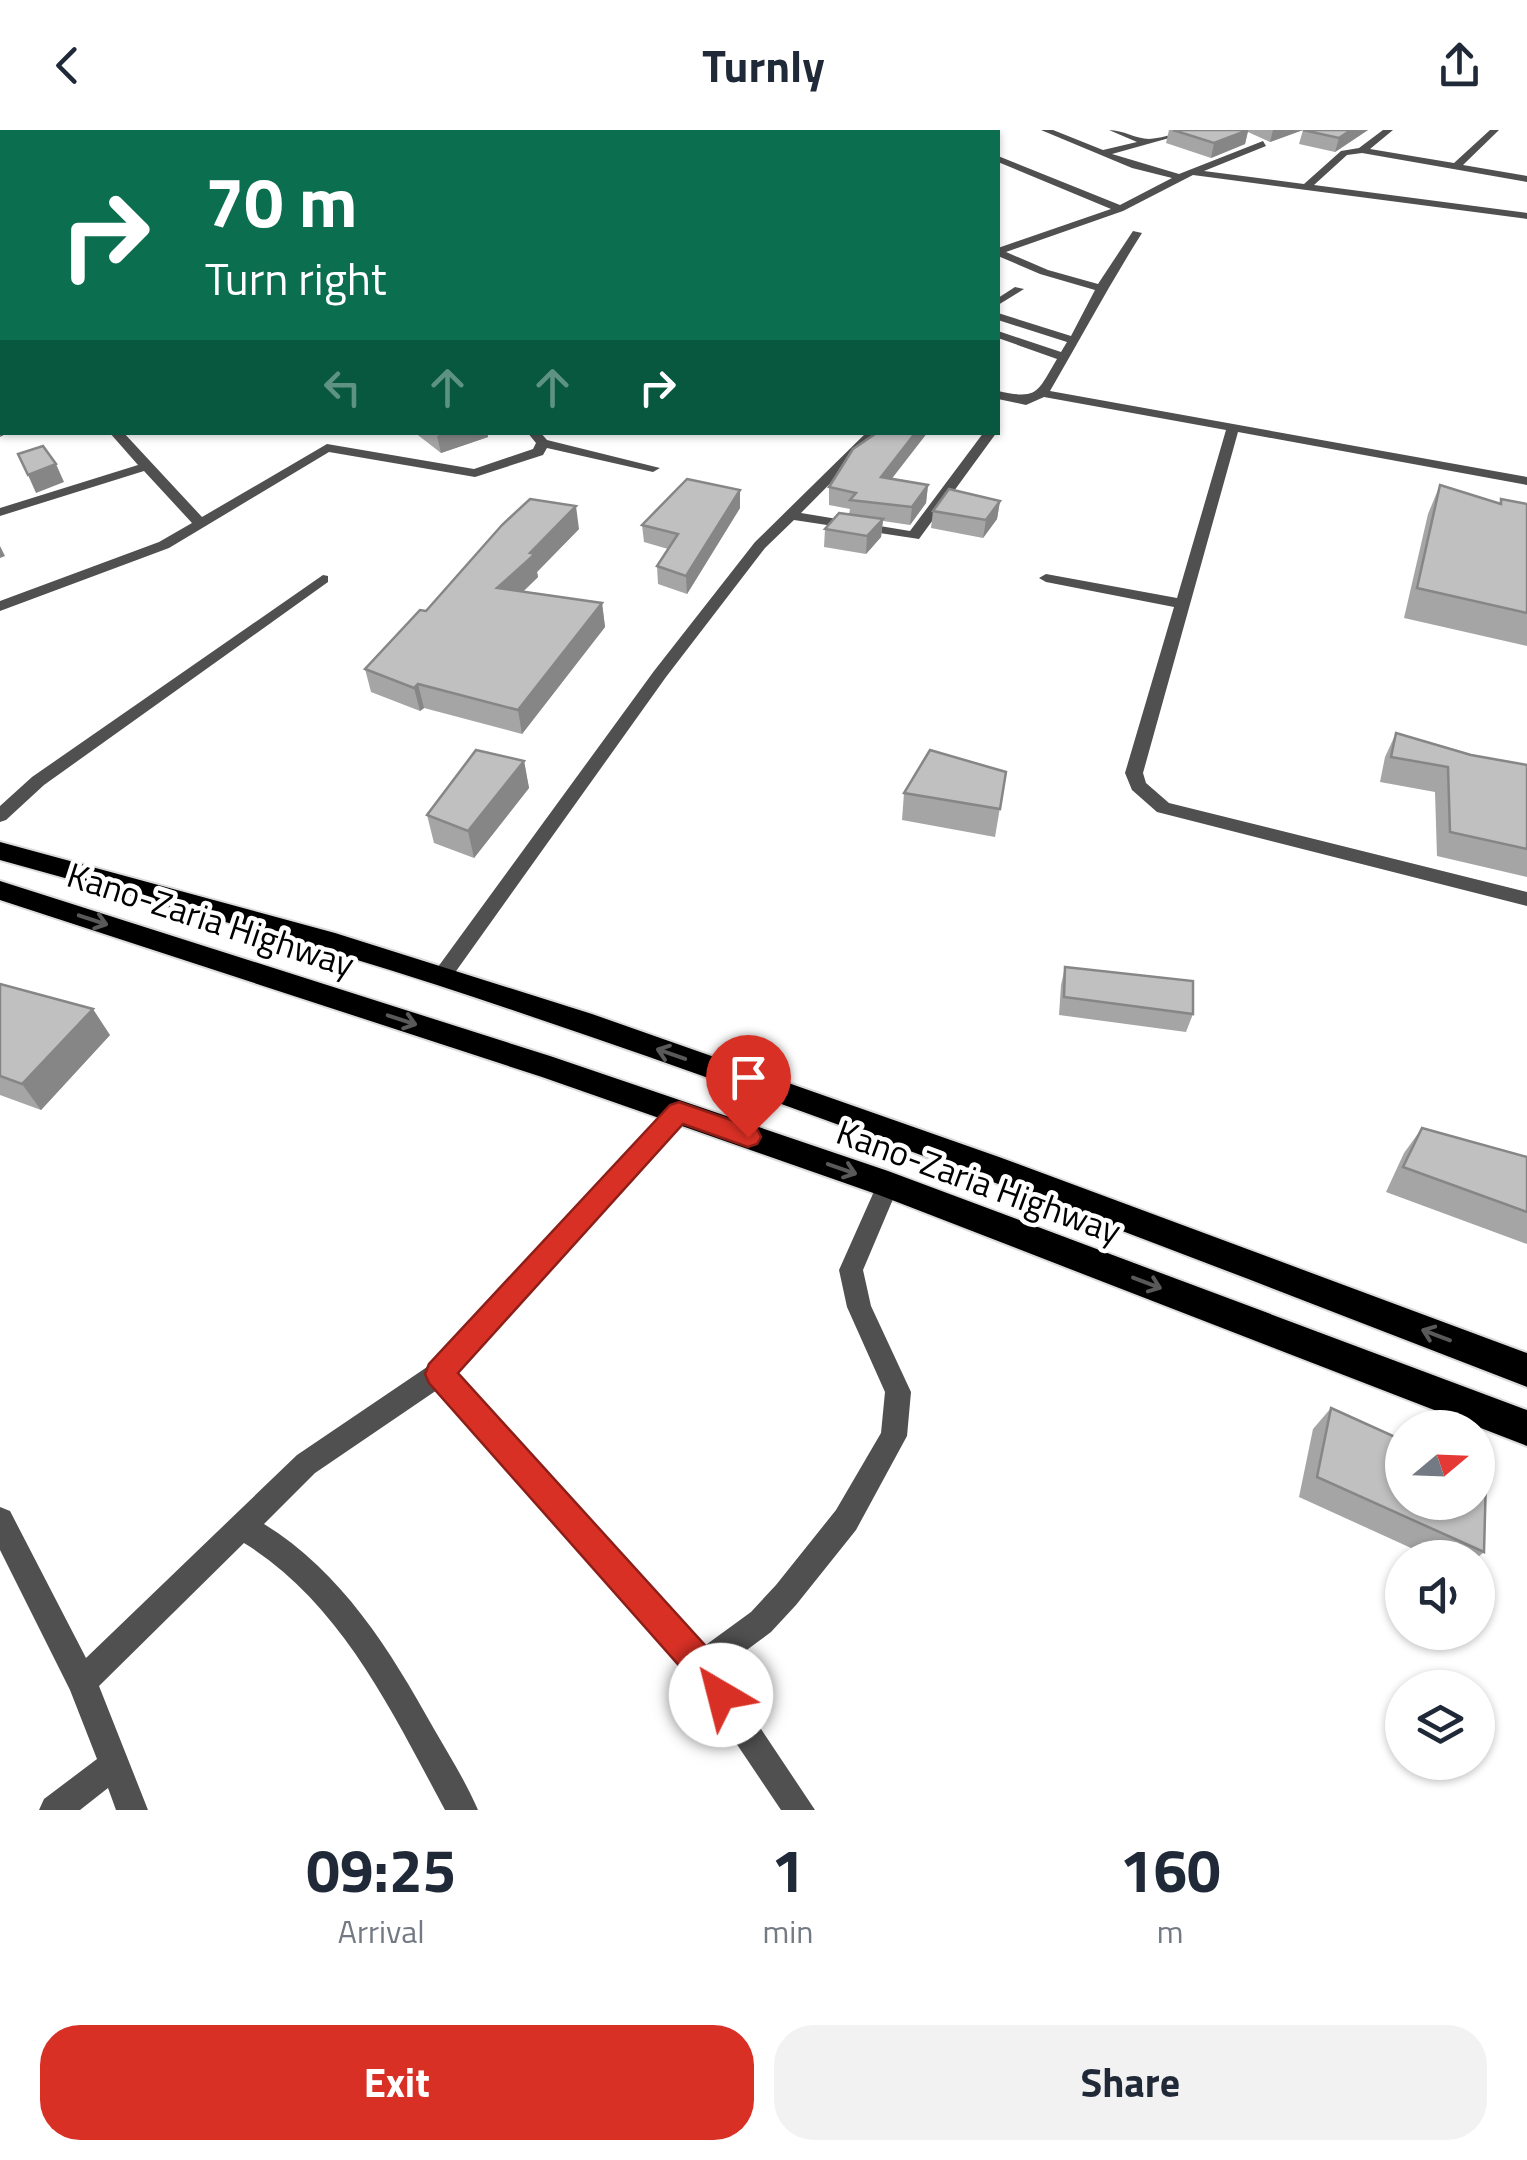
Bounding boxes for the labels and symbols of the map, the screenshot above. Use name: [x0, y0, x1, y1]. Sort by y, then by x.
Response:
street label: Kano-Zaria Highway: [60, 847, 362, 991]
one-way arrow: [76, 912, 108, 930]
one-way arrow: [385, 1013, 417, 1031]
pin: [706, 1035, 791, 1138]
one-way arrow: [656, 1043, 688, 1061]
street label: Kano-Zaria Highway: [829, 1104, 1129, 1258]
one-way arrow: [826, 1162, 858, 1180]
one-way arrow: [1131, 1276, 1161, 1294]
one-way arrow: [1421, 1325, 1452, 1343]
north arrow: [1385, 1410, 1495, 1520]
position arrow: [669, 1643, 773, 1747]

